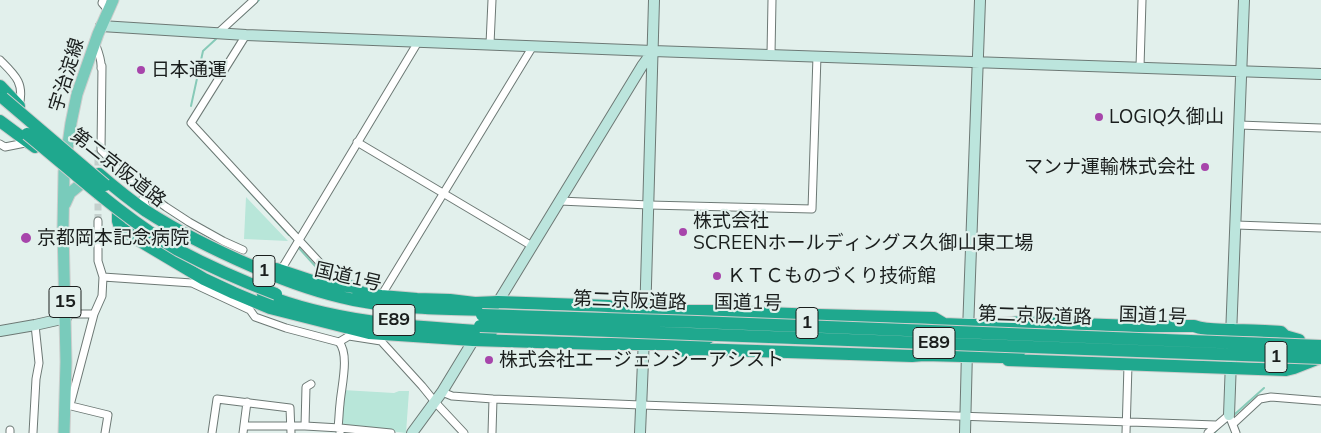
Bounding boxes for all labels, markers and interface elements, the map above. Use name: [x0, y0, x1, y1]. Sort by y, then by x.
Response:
street label: 宇治淀線: [45, 35, 89, 115]
place label: 日本通運: [151, 59, 227, 81]
marker: 日本通運: [135, 64, 147, 76]
place label: LOGIQ久御山: [1109, 106, 1224, 128]
marker: LOGIQ久御山: [1093, 111, 1105, 123]
street label: 第二京阪道路: [66, 124, 170, 212]
place label: マンナ運輸株式会社: [1024, 156, 1195, 178]
marker: マンナ運輸株式会社: [1199, 161, 1211, 173]
place label: 株式会社 SCREENホールディングス久御山東工場: [693, 210, 1034, 254]
marker: 株式会社 SCREENホールディングス久御山東工場: [677, 226, 689, 238]
place label: 京都岡本記念病院: [37, 227, 189, 249]
marker: 京都岡本記念病院: [19, 231, 33, 245]
road number: 1: [253, 256, 275, 286]
street label: 国道1号: [312, 258, 384, 296]
place label: ＫＴＣものづくり技術館: [727, 265, 936, 287]
marker: ＫＴＣものづくり技術館: [711, 270, 723, 282]
road number: 15: [49, 286, 81, 318]
street label: 第二京阪道路: [573, 288, 687, 314]
street label: 国道1号: [714, 291, 782, 315]
street label: 第二京阪道路: [978, 303, 1092, 329]
street label: 国道1号: [1118, 303, 1188, 329]
road number: E89: [373, 304, 415, 336]
road number: 1: [796, 307, 818, 338]
road number: E89: [913, 328, 955, 358]
road number: 1: [1265, 342, 1287, 372]
place label: 株式会社エージェンシーアシスト: [499, 349, 784, 371]
marker: 株式会社エージェンシーアシスト: [483, 354, 495, 366]

